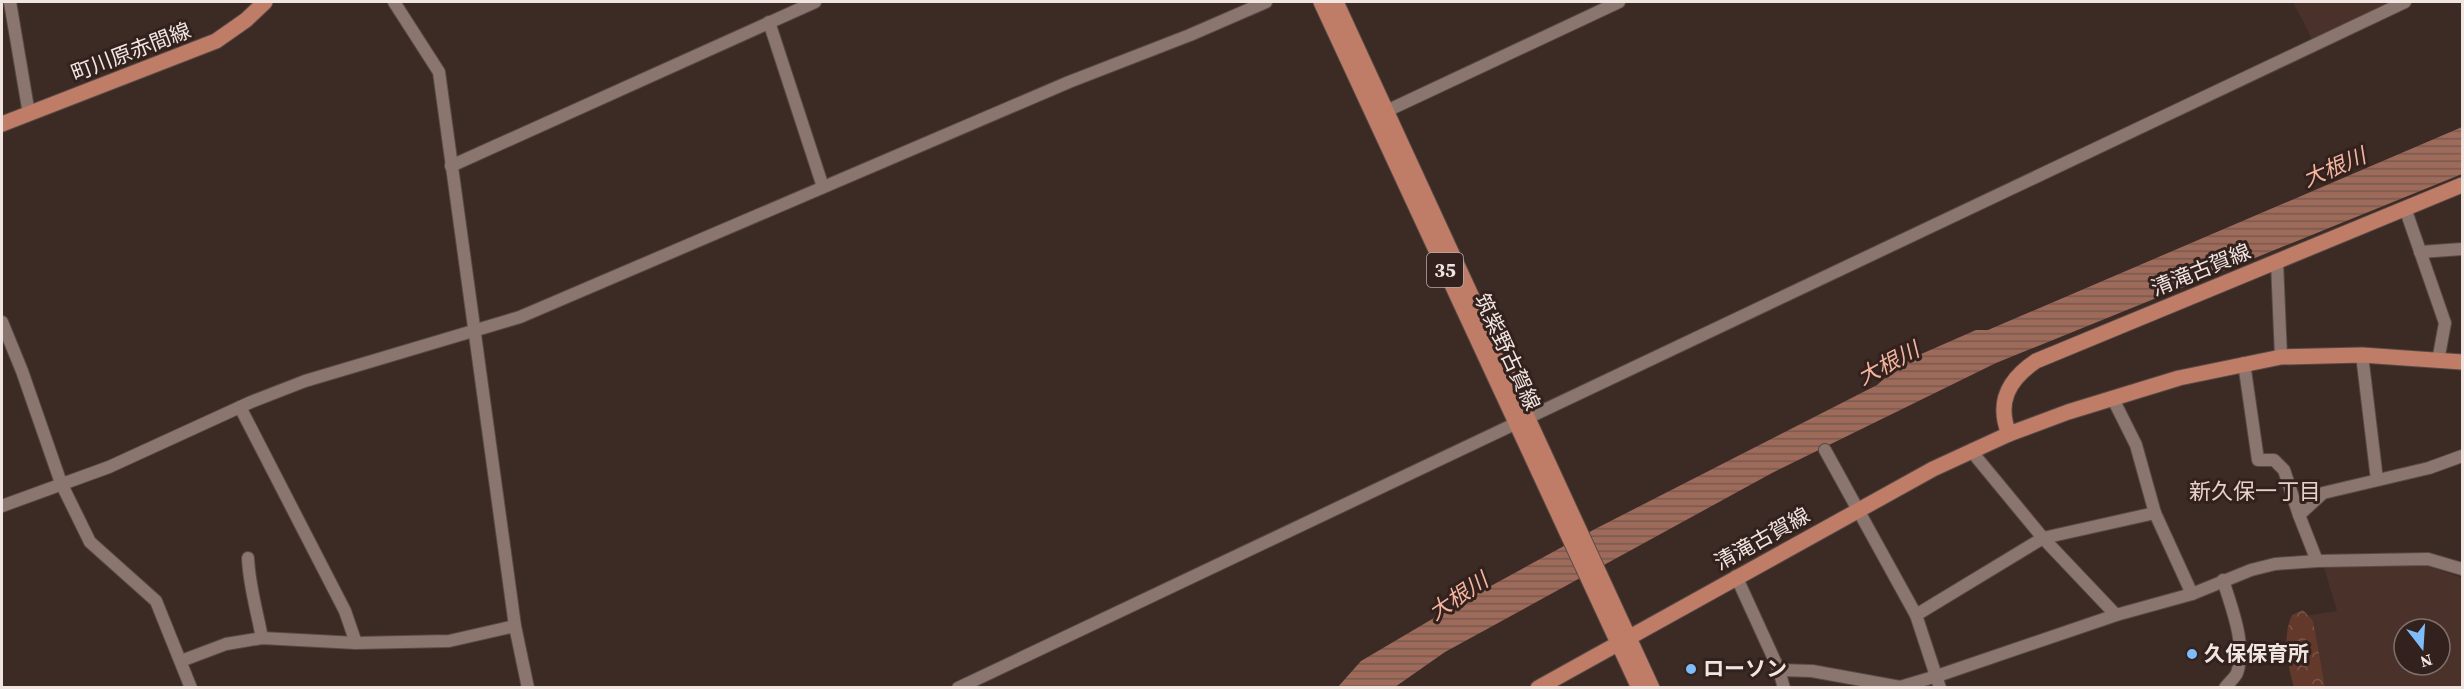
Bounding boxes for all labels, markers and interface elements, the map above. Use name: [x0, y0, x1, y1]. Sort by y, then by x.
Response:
street label: 町川原赤間線: [67, 15, 195, 88]
water label: 大根川: [2298, 140, 2372, 194]
street label: 清滝古賀線: [2147, 236, 2255, 303]
road number: 35: [1427, 253, 1463, 287]
street label: 筑紫野古賀線: [1468, 289, 1547, 415]
water label: 大根川: [1852, 333, 1926, 392]
district label: 新久保一丁目: [2189, 476, 2321, 506]
street label: 清滝古賀線: [1709, 500, 1815, 577]
water label: 大根川: [1422, 564, 1495, 627]
north arrow: [2392, 617, 2452, 677]
place label: 久保保育所: [2204, 639, 2309, 668]
marker: 久保保育所: [2185, 647, 2199, 661]
text: N: [2417, 649, 2435, 674]
place label: ローソン: [1703, 654, 1787, 683]
marker: ローソン: [1684, 662, 1698, 676]

